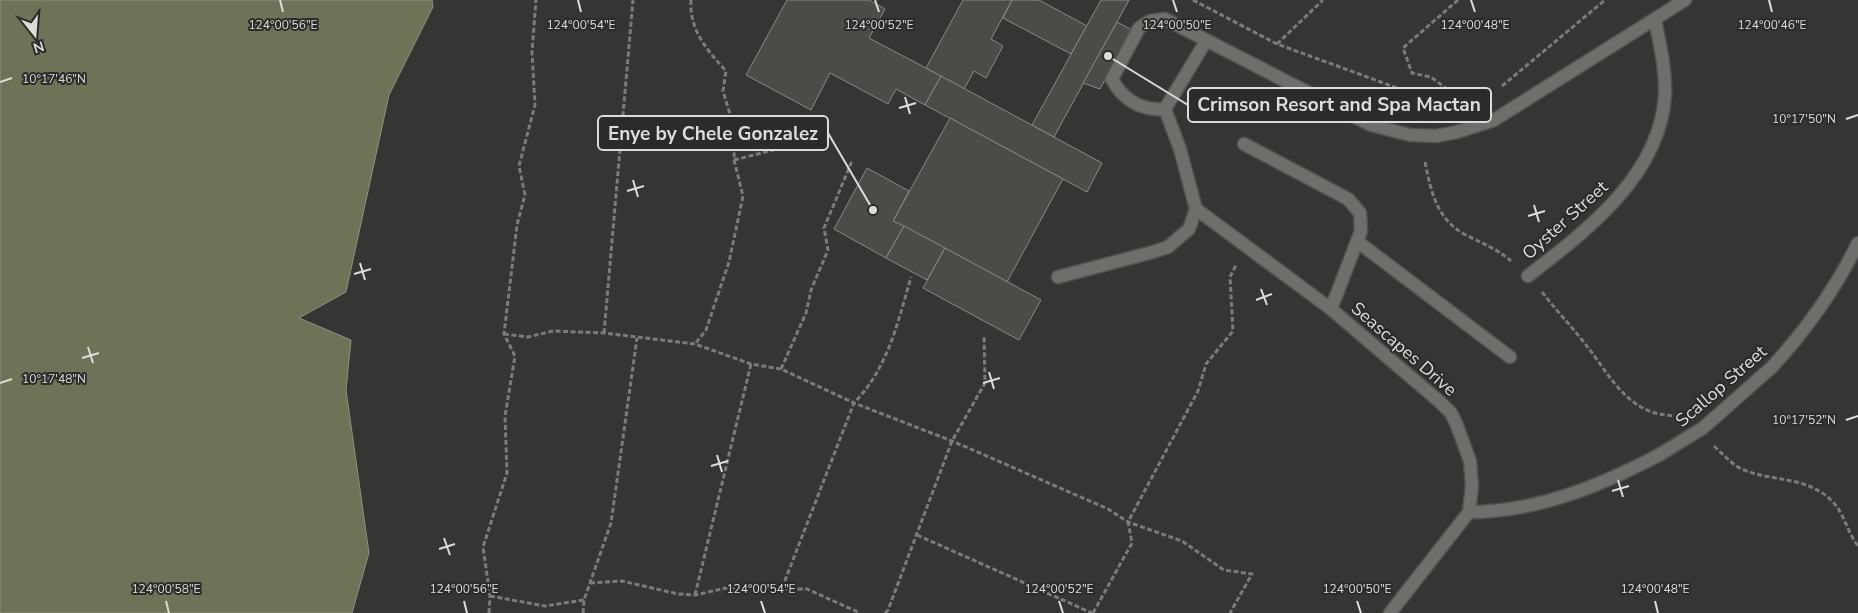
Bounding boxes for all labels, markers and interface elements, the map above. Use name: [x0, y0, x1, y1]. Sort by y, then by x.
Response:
north arrow: [10, 10, 60, 60]
text: 124°00'56"E: [248, 17, 318, 33]
text: 124°00'54"E: [546, 17, 616, 33]
text: 124°00'52"E: [844, 17, 914, 33]
text: 124°00'50"E: [1142, 17, 1212, 33]
text: 124°00'48"E: [1440, 17, 1510, 33]
text: 124°00'46"E: [1737, 17, 1807, 33]
text: N: [31, 36, 46, 58]
text: 10°17'46"N: [22, 71, 86, 87]
callout: Crimson Resort and Spa Mactan: [1188, 88, 1491, 122]
text: Crimson Resort and Spa Mactan: [1197, 92, 1481, 118]
text: 10°17'50"N: [1772, 111, 1836, 127]
callout: Enye by Chele Gonzalez: [598, 116, 828, 150]
text: Enye by Chele Gonzalez: [608, 121, 818, 147]
street label: Oyster Street: [1517, 175, 1613, 265]
street label: Seascapes Drive: [1346, 296, 1462, 402]
street label: Scallop Street: [1670, 339, 1772, 432]
text: 10°17'48"N: [22, 371, 86, 387]
text: 10°17'52"N: [1772, 412, 1836, 428]
text: 124°00'58"E: [131, 581, 201, 597]
text: 124°00'56"E: [429, 581, 499, 597]
text: 124°00'54"E: [726, 581, 796, 597]
text: 124°00'52"E: [1024, 581, 1094, 597]
text: 124°00'50"E: [1322, 581, 1392, 597]
text: 124°00'48"E: [1620, 581, 1690, 597]

